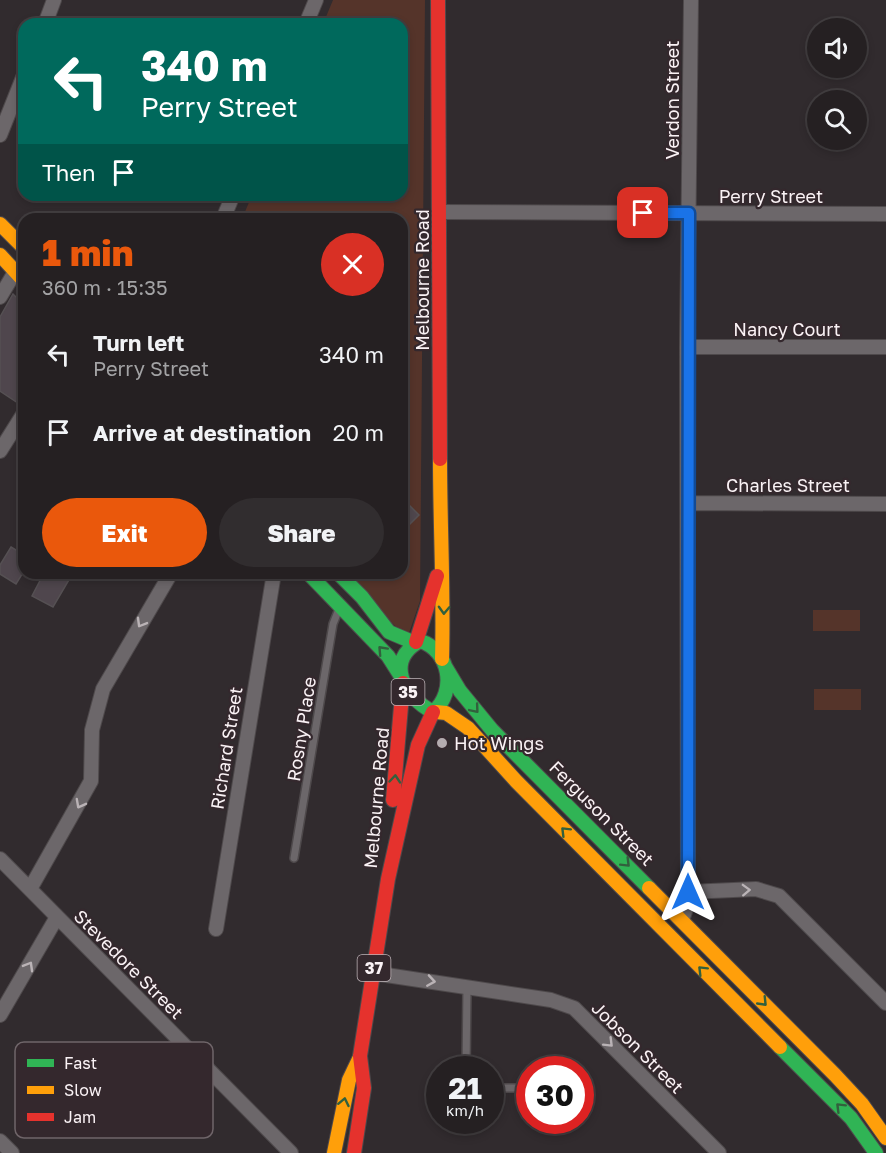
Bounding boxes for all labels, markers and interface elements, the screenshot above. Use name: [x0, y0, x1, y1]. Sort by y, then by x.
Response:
map controls: [807, 18, 867, 150]
button: sound: [807, 18, 867, 78]
text: 340 m: [141, 40, 267, 90]
street label: Verdon Street: [661, 41, 683, 159]
icon: left: [42, 42, 120, 120]
button: search: [807, 90, 867, 150]
text: Perry Street: [141, 91, 298, 123]
icon: arrive: [107, 156, 140, 189]
text: Then: [42, 159, 95, 186]
street label: Perry Street: [719, 185, 823, 207]
pin: [617, 187, 668, 238]
icon: arrive: [626, 196, 659, 229]
street label: Melbourne Road: [411, 209, 433, 351]
text: 1 min: [42, 231, 133, 274]
button: close: [321, 233, 384, 296]
text: 360 m · 15:35: [42, 275, 168, 299]
street label: Nancy Court: [733, 318, 841, 340]
text: Turn left: [93, 329, 184, 356]
icon: left: [42, 338, 75, 371]
text: 340 m: [319, 341, 384, 368]
text: Perry Street: [93, 356, 209, 380]
icon: arrive: [42, 416, 75, 449]
text: Arrive at destination: [93, 419, 311, 446]
text: 20 m: [333, 419, 384, 446]
street label: Charles Street: [726, 474, 850, 496]
button: Exit: [42, 498, 207, 567]
button: Share: [219, 498, 384, 567]
one-way arrow: [437, 605, 450, 614]
one-way arrow: [137, 617, 148, 627]
one-way arrow: [378, 646, 389, 657]
street label: Rosny Place: [282, 675, 320, 783]
road number: 35: [392, 679, 424, 705]
street label: Richard Street: [205, 685, 247, 811]
one-way arrow: [467, 702, 478, 713]
street label: Melbourne Road: [359, 727, 393, 869]
place label: Hot Wings: [454, 732, 544, 754]
marker: Hot Wings: [435, 736, 449, 750]
street label: Ferguson Street: [545, 756, 659, 870]
one-way arrow: [388, 775, 401, 784]
one-way arrow: [76, 798, 87, 808]
one-way arrow: [561, 827, 572, 837]
one-way arrow: [618, 855, 629, 866]
position arrow: [656, 860, 720, 924]
one-way arrow: [742, 884, 751, 896]
street label: Stevedore Street: [70, 905, 188, 1023]
road number: 37: [358, 955, 391, 981]
one-way arrow: [21, 962, 33, 972]
one-way arrow: [699, 966, 710, 977]
one-way arrow: [426, 975, 435, 987]
one-way arrow: [755, 994, 766, 1005]
street label: Jobson Street: [587, 996, 689, 1098]
one-way arrow: [601, 1035, 612, 1046]
legend: [15, 1042, 213, 1138]
text: Fast: [64, 1053, 97, 1073]
speed limit sign: 30: [516, 1056, 594, 1134]
text: 21: [448, 1070, 482, 1106]
text: Slow: [64, 1080, 102, 1100]
one-way arrow: [337, 1097, 350, 1107]
text: km/h: [446, 1101, 484, 1119]
one-way arrow: [837, 1104, 848, 1115]
text: Jam: [64, 1107, 96, 1127]

